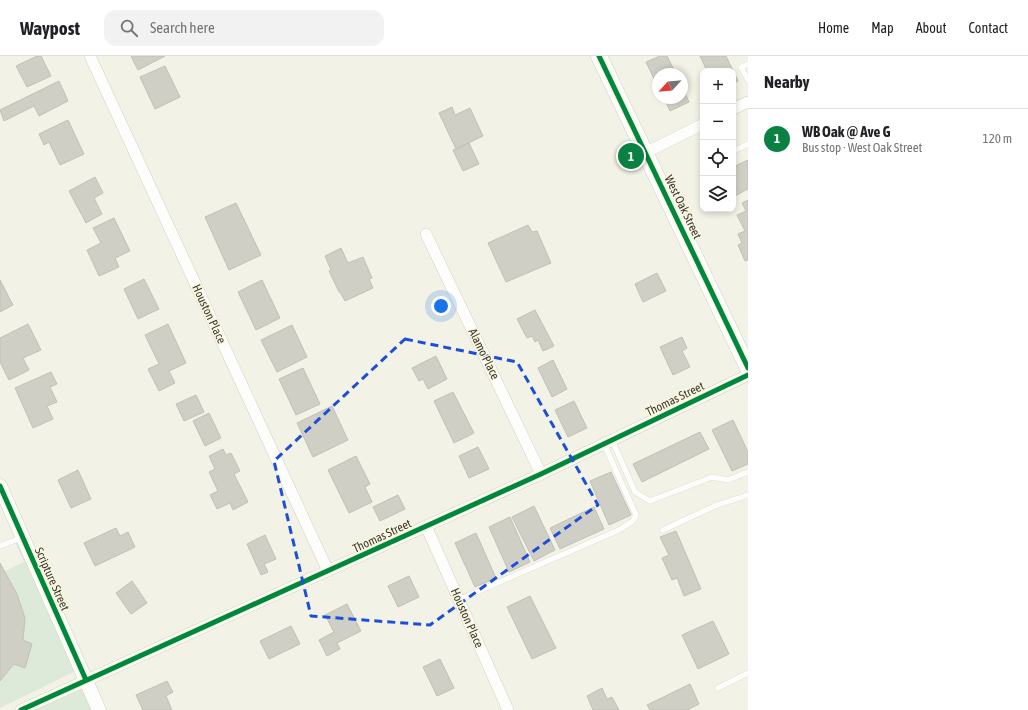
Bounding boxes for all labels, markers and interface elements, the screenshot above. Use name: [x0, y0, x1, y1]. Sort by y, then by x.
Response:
search box: [104, 10, 384, 46]
text: Waypost: [20, 17, 80, 39]
icon: search: [118, 17, 140, 39]
text: Search here: [150, 19, 215, 36]
text: Home: [818, 20, 849, 36]
text: Map: [871, 20, 894, 36]
text: About: [916, 20, 947, 36]
text: Contact: [969, 20, 1008, 36]
north arrow: [652, 68, 688, 104]
map controls: [700, 68, 736, 212]
button: +: [700, 68, 736, 104]
text: Nearby: [764, 72, 810, 92]
button: −: [700, 104, 736, 140]
text: WB Oak @ Ave G: [802, 123, 890, 140]
text: 1: [774, 131, 780, 146]
text: 120 m: [983, 131, 1012, 146]
button: locate: [700, 140, 736, 176]
text: Bus stop · West Oak Street: [802, 140, 922, 155]
pin: 1: [618, 141, 644, 171]
street label: West Oak Street: [662, 173, 705, 242]
button: layers: [700, 176, 736, 212]
street label: Houston Place: [189, 282, 229, 346]
your location: [431, 296, 451, 316]
street label: Alamo Place: [466, 326, 502, 382]
street label: Thomas Street: [644, 379, 707, 419]
street label: Thomas Street: [351, 516, 414, 556]
street label: Scripture Street: [32, 545, 72, 613]
street label: Houston Place: [448, 586, 486, 650]

